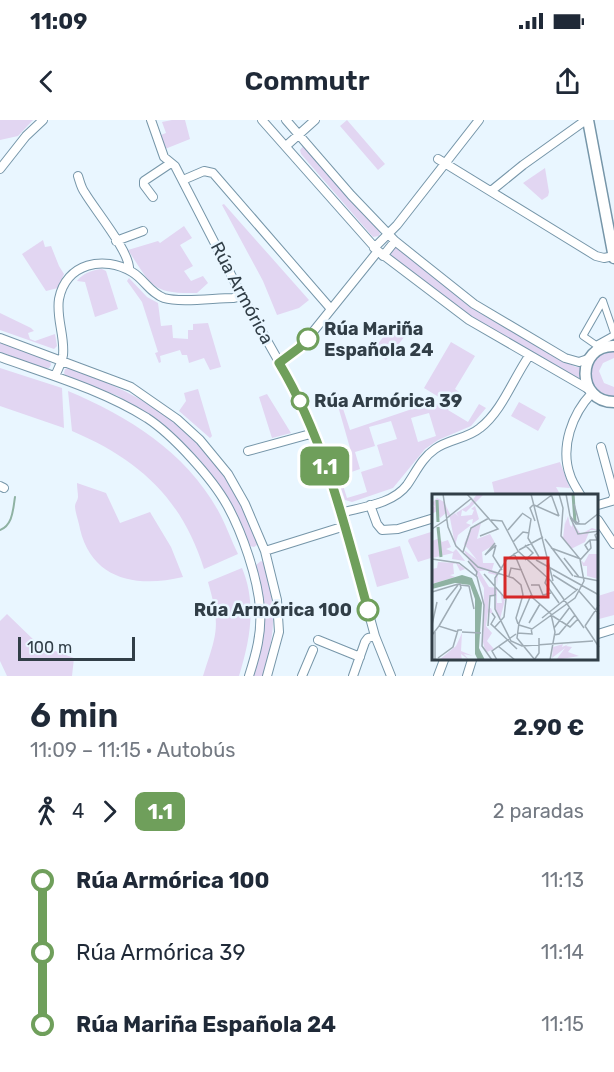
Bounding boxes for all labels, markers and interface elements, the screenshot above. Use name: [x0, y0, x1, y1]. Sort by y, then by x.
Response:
text: 11:09: [30, 8, 87, 35]
icon: back: [30, 65, 63, 98]
text: Commutr: [245, 65, 369, 97]
icon: share: [551, 65, 584, 98]
street label: Rúa Armórica: [206, 238, 278, 348]
place label: Rúa Mariña Española 24: [324, 318, 434, 361]
marker: Rúa Mariña Española 24: [297, 328, 319, 350]
place label: Rúa Armórica 39: [314, 390, 462, 412]
marker: Rúa Armórica 39: [291, 392, 309, 410]
line badge: 1.1: [290, 446, 360, 486]
text: 1.1: [312, 454, 338, 479]
inset map: [432, 494, 599, 661]
place label: Rúa Armórica 100: [194, 599, 352, 621]
marker: Rúa Armórica 100: [357, 599, 379, 621]
scale bar: [18, 634, 135, 662]
text: 100 m: [27, 638, 72, 657]
text: 6 min: [30, 696, 118, 735]
text: 2.90 €: [513, 714, 584, 741]
text: 11:09 – 11:15 · Autobús: [30, 738, 235, 762]
icon: walk: [30, 795, 63, 828]
icon: forward: [93, 795, 126, 828]
text: 4: [72, 799, 84, 823]
text: 1.1: [147, 799, 173, 824]
text: 2 paradas: [493, 799, 584, 823]
text: Rúa Armórica 100: [76, 867, 270, 894]
text: 11:13: [541, 868, 584, 892]
text: Rúa Armórica 39: [76, 939, 246, 966]
text: 11:14: [541, 940, 584, 964]
text: Rúa Mariña Española 24: [76, 1011, 336, 1038]
text: 11:15: [541, 1012, 584, 1036]

